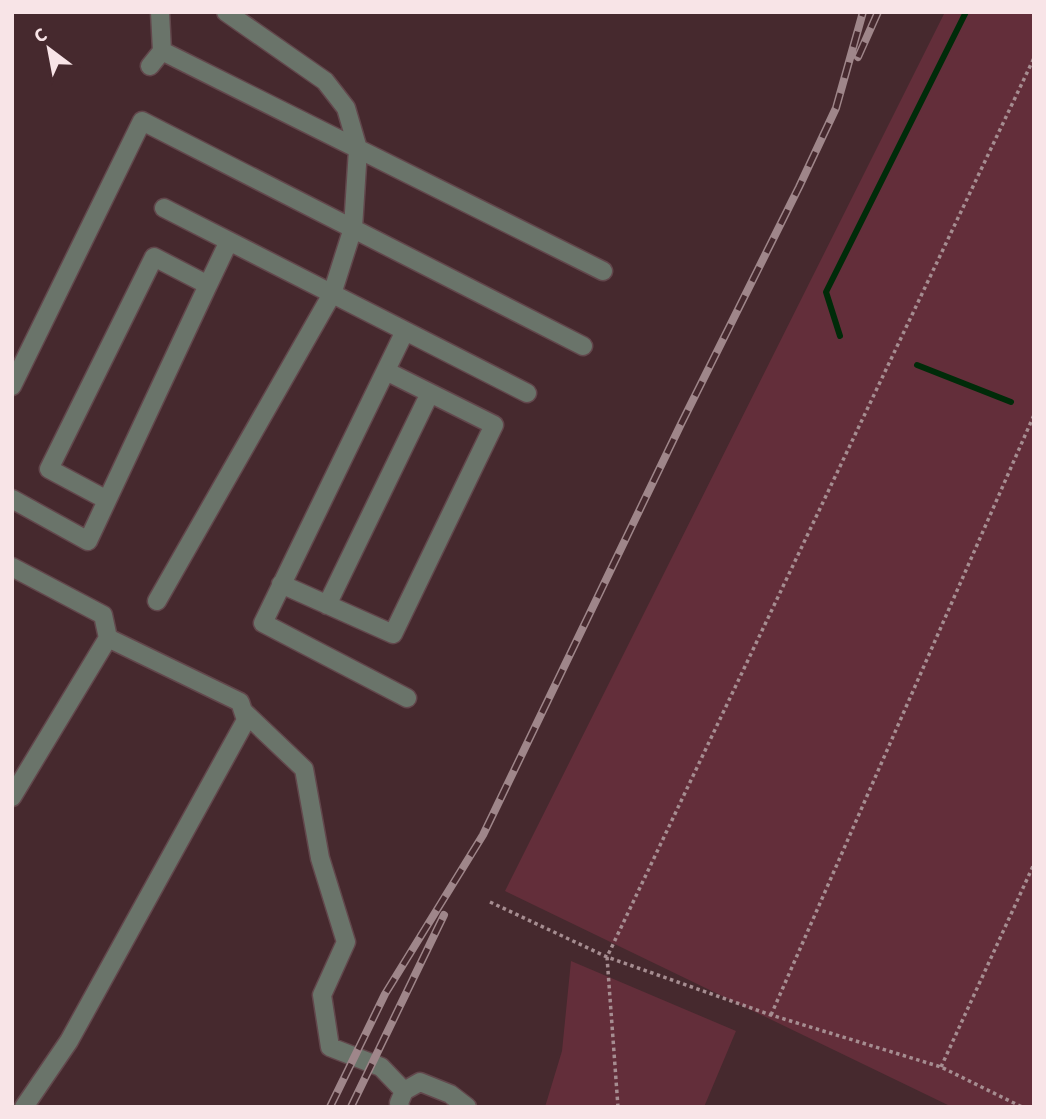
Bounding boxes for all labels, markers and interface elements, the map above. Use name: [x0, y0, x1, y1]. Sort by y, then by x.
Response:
north arrow: [14, 14, 84, 84]
text: С: [29, 21, 53, 50]

